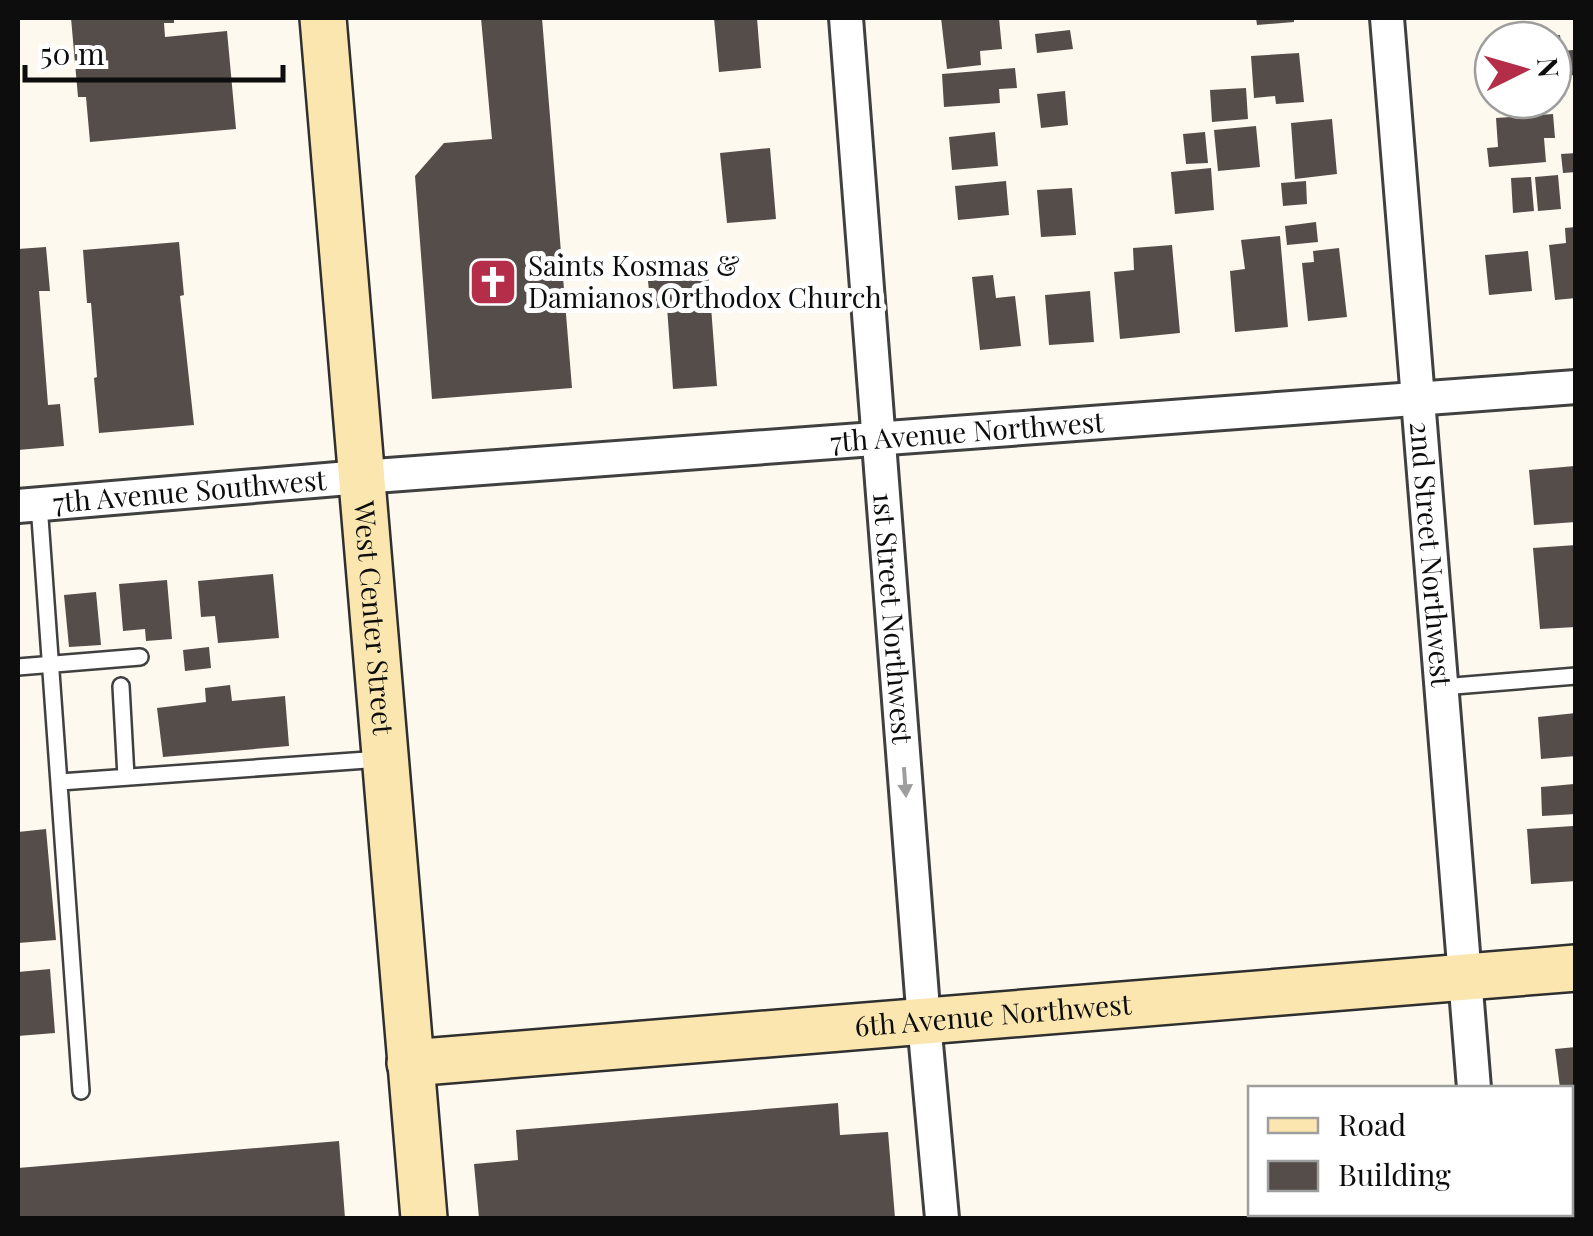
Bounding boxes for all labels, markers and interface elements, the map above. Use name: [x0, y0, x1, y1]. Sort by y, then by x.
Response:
scale bar: [25, 20, 282, 82]
north arrow: [1473, 20, 1573, 120]
text: 50 m: [40, 33, 105, 73]
text: N: [1530, 56, 1569, 79]
place label: Saints Kosmas & Damianos Orthodox Church: [528, 246, 882, 315]
church icon: Saints Kosmas & Damianos Orthodox Church: [467, 256, 519, 308]
street label: 7th Avenue Northwest: [829, 402, 1106, 459]
street label: 2nd Street Northwest: [1403, 420, 1461, 689]
street label: 7th Avenue Southwest: [51, 460, 328, 520]
street label: 1st Street Northwest: [866, 491, 922, 746]
street label: West Center Street: [347, 498, 403, 737]
one-way arrow: [898, 766, 914, 798]
street label: 6th Avenue Northwest: [853, 984, 1134, 1044]
legend: [1248, 1086, 1573, 1216]
text: Road: [1338, 1104, 1406, 1144]
text: Building: [1338, 1154, 1451, 1194]

